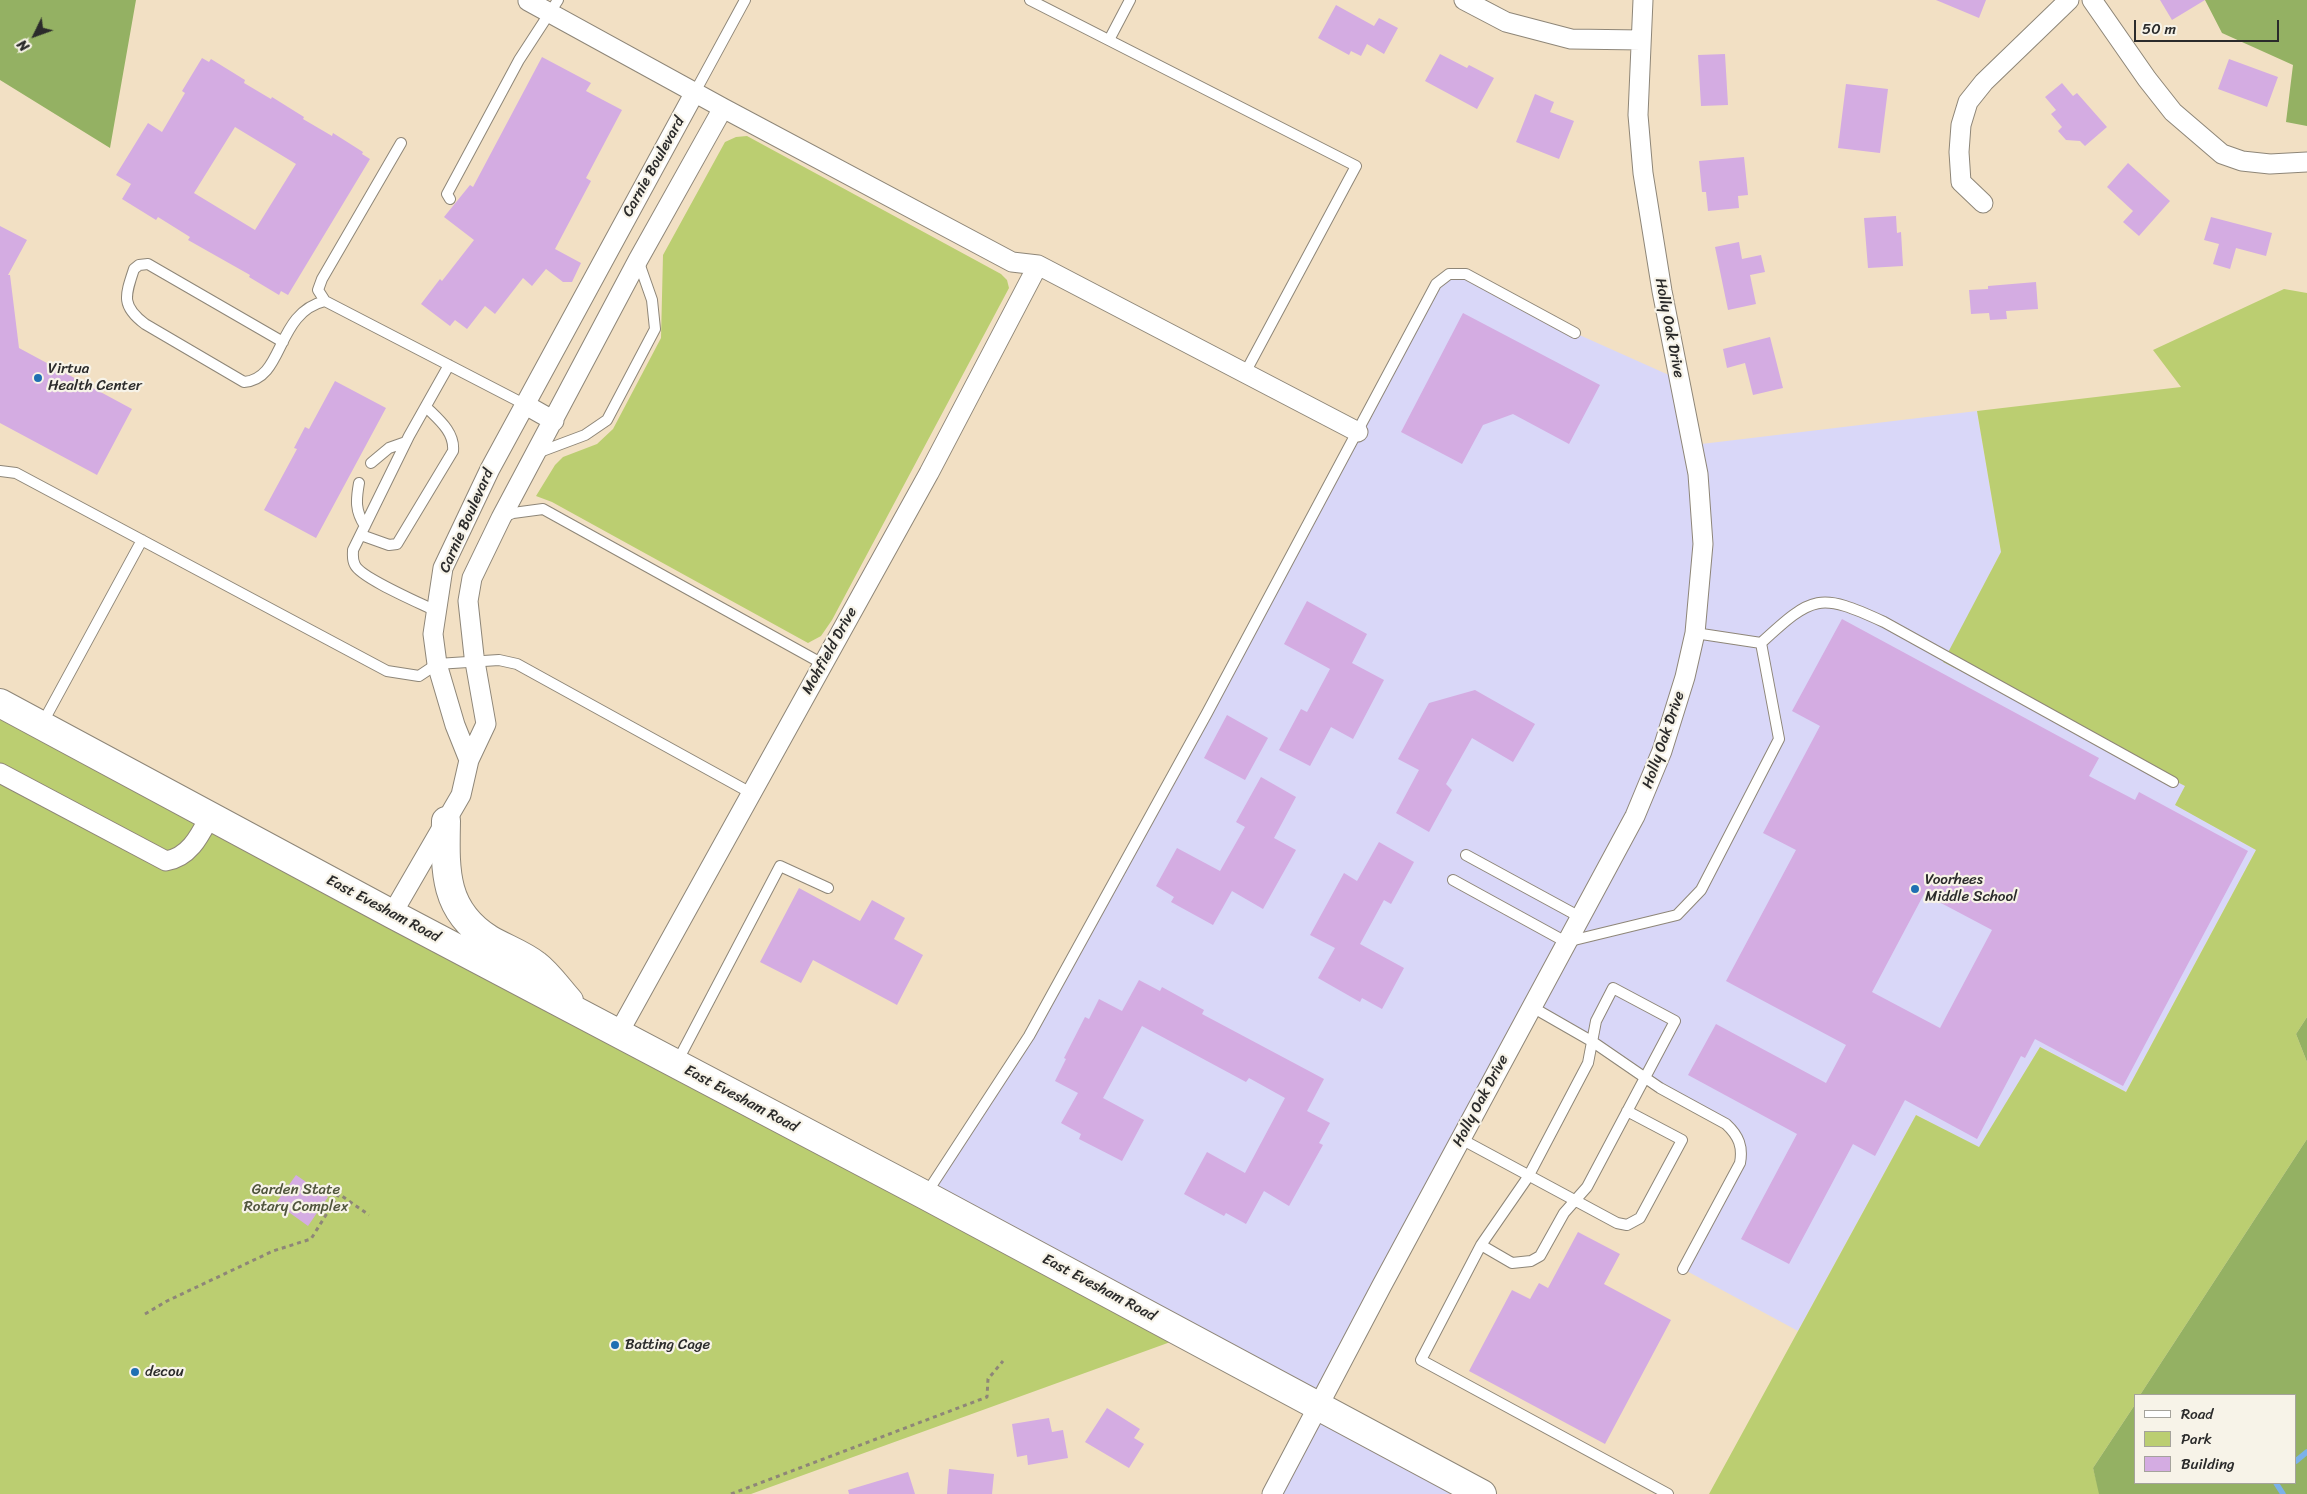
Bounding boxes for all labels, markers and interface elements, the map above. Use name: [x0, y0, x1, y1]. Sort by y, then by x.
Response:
north arrow: [10, 10, 60, 60]
scale bar: [2137, 10, 2282, 42]
text: 50 m: [2142, 16, 2176, 42]
text: N: [11, 33, 36, 57]
street label: Carnie Boulevard: [619, 114, 689, 220]
street label: Holly Oak Drive: [1650, 276, 1688, 380]
place label: Virtua Health Center: [48, 360, 142, 395]
marker: Virtua Health Center: [32, 372, 44, 384]
street label: Carnie Boulevard: [436, 466, 498, 576]
street label: Mohfield Drive: [799, 604, 861, 698]
street label: Holly Oak Drive: [1639, 689, 1689, 791]
street label: East Evesham Road: [323, 871, 443, 947]
place label: Voorhees Middle School: [1925, 871, 2017, 906]
marker: Voorhees Middle School: [1909, 883, 1921, 895]
street label: Holly Oak Drive: [1449, 1052, 1513, 1150]
street label: East Evesham Road: [681, 1061, 801, 1137]
park label: Garden State Rotary Complex: [244, 1181, 348, 1216]
street label: East Evesham Road: [1039, 1250, 1159, 1326]
place label: Batting Cage: [625, 1336, 710, 1354]
marker: Batting Cage: [609, 1339, 621, 1351]
place label: decou: [145, 1363, 184, 1381]
marker: decou: [129, 1366, 141, 1378]
legend: [2134, 1394, 2297, 1484]
text: Road: [2181, 1401, 2213, 1427]
text: Park: [2181, 1426, 2212, 1452]
text: Building: [2181, 1451, 2235, 1477]

